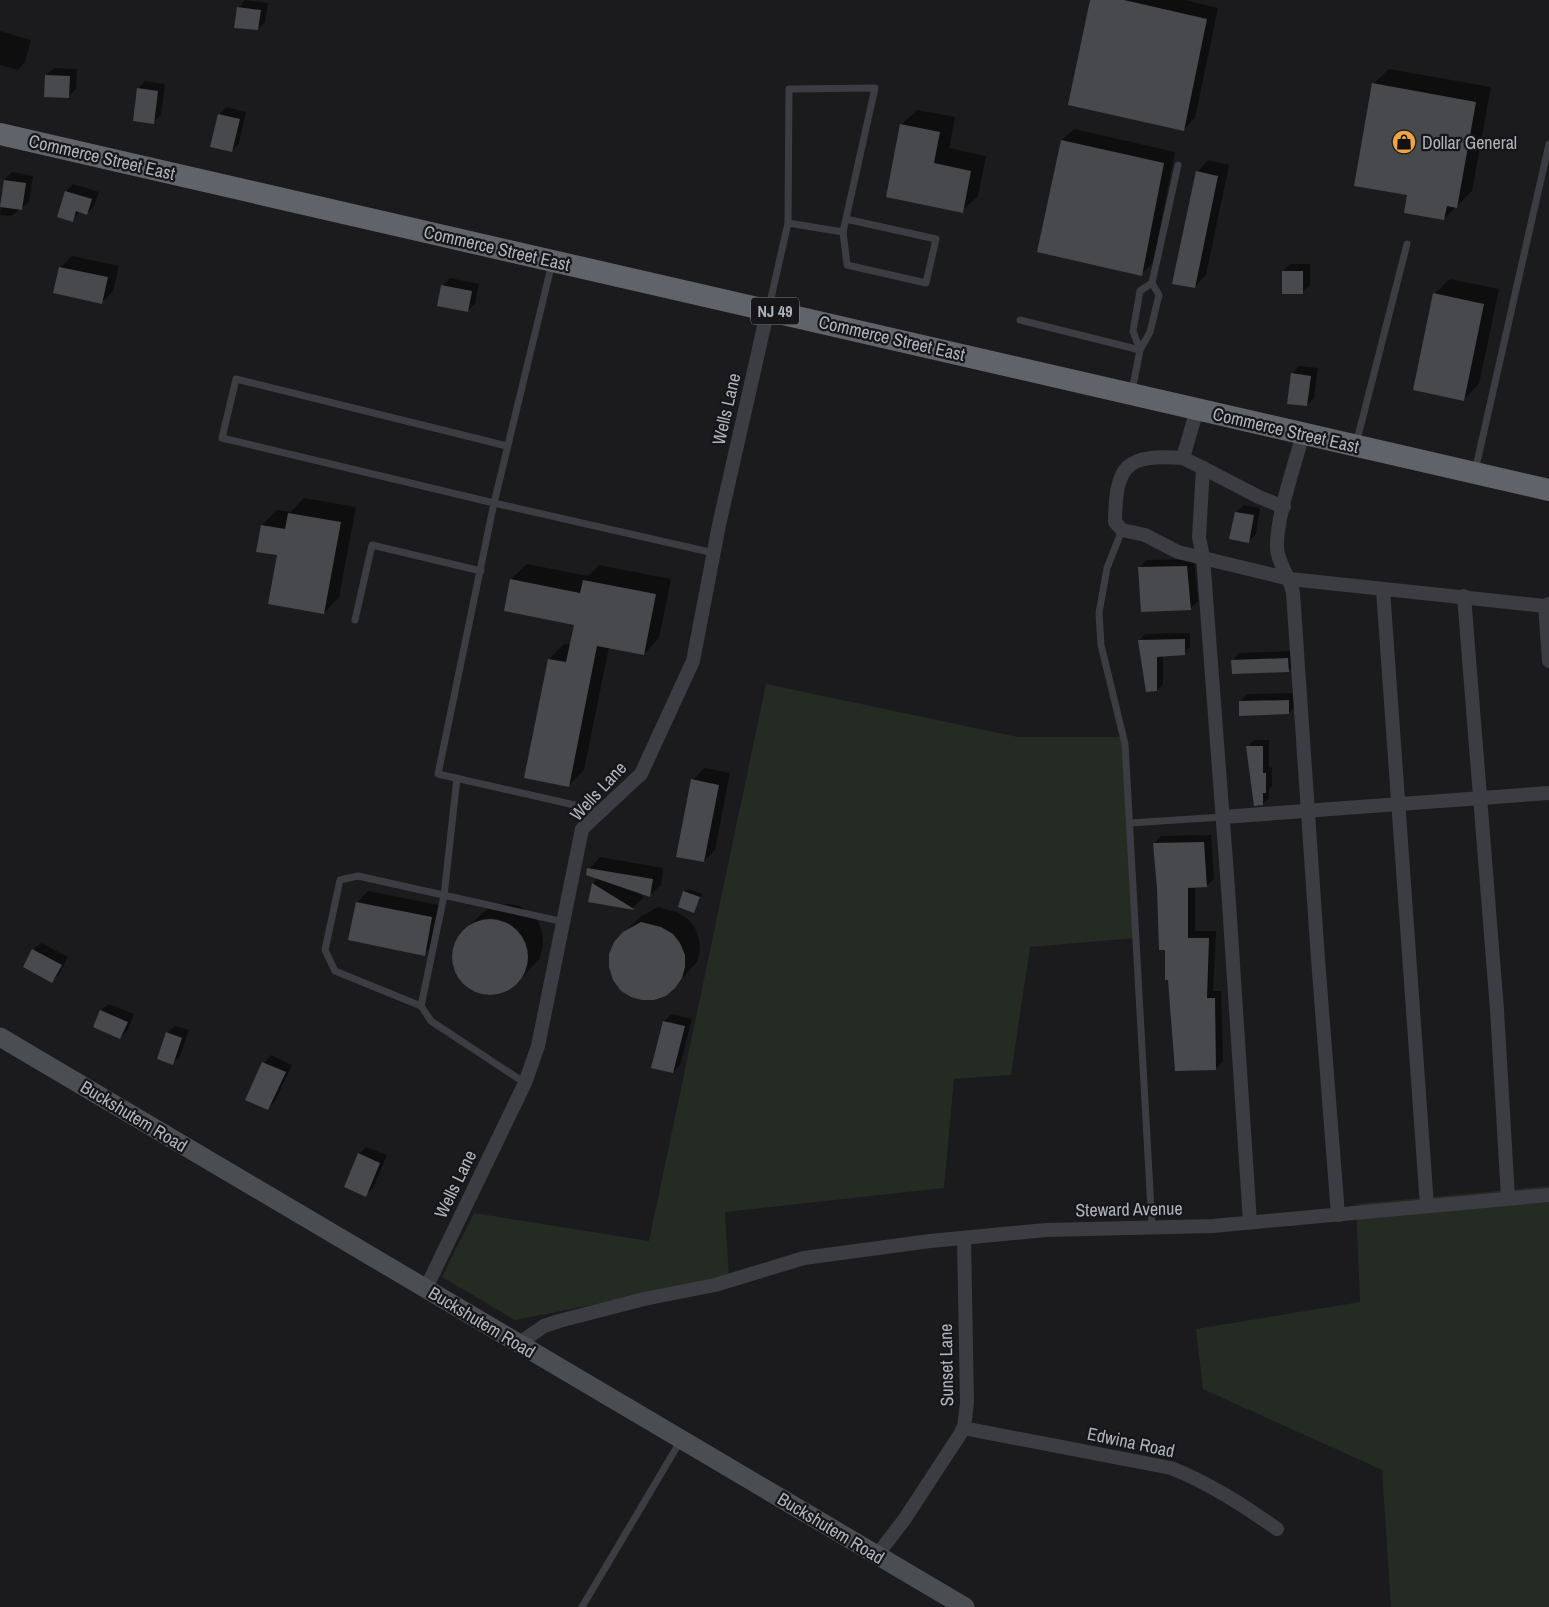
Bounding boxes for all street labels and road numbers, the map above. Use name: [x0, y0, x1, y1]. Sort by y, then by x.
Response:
street label: Commerce Street East: [26, 128, 178, 186]
street label: Commerce Street East: [421, 219, 573, 277]
road number: NJ 49: [751, 298, 799, 324]
street label: Commerce Street East: [816, 309, 968, 367]
street label: Wells Lane: [706, 371, 746, 447]
street label: Commerce Street East: [1210, 401, 1362, 459]
street label: Wells Lane: [564, 756, 632, 826]
street label: Buckshutem Road: [76, 1074, 192, 1158]
street label: Wells Lane: [428, 1146, 482, 1222]
street label: Steward Avenue: [1075, 1196, 1183, 1222]
street label: Buckshutem Road: [424, 1280, 540, 1364]
street label: Sunset Lane: [933, 1323, 959, 1407]
street label: Edwina Road: [1085, 1421, 1177, 1463]
street label: Buckshutem Road: [773, 1486, 889, 1570]

